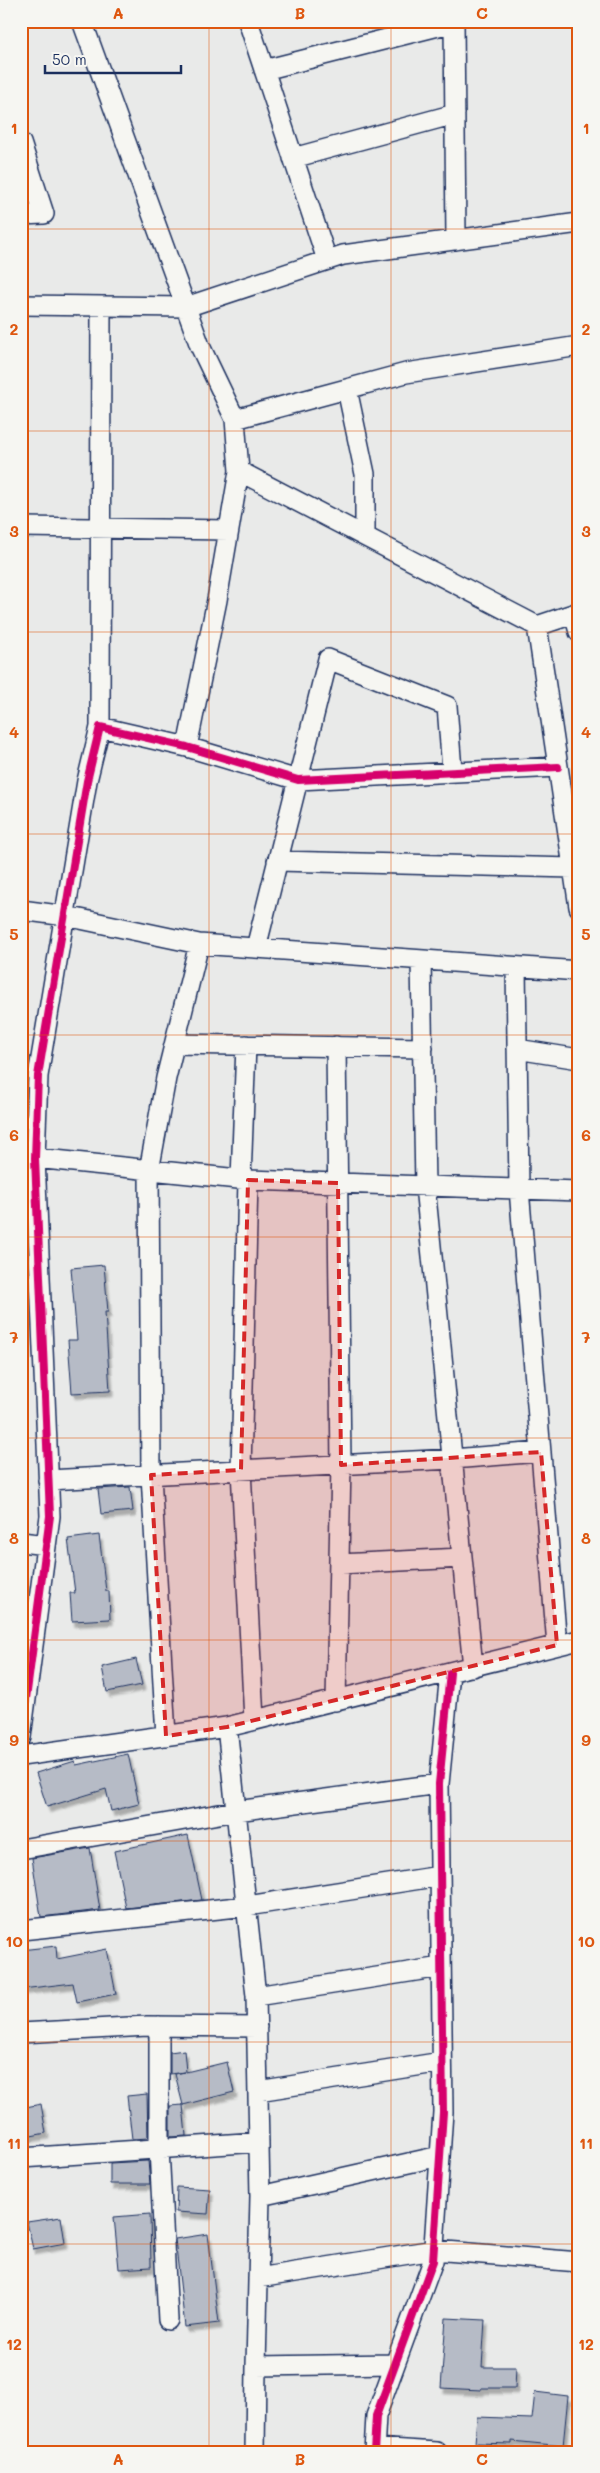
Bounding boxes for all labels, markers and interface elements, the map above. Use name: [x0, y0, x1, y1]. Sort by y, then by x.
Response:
text: A: [112, 2, 124, 23]
text: B: [295, 2, 305, 23]
text: C: [476, 2, 488, 23]
scale bar: [45, 42, 181, 74]
text: 50 m: [52, 49, 87, 69]
text: 1: [10, 117, 18, 138]
text: 1: [582, 117, 590, 138]
text: 2: [10, 318, 19, 339]
text: 2: [582, 318, 591, 339]
text: 3: [9, 520, 19, 541]
text: 3: [581, 520, 591, 541]
text: 4: [9, 721, 19, 742]
text: 4: [581, 721, 591, 742]
text: 5: [9, 923, 19, 944]
text: 5: [581, 923, 591, 944]
text: 6: [9, 1124, 19, 1145]
text: 6: [581, 1124, 591, 1145]
text: 7: [10, 1326, 19, 1347]
text: 7: [582, 1326, 591, 1347]
text: 8: [9, 1527, 19, 1548]
text: 8: [581, 1527, 591, 1548]
text: 9: [9, 1729, 19, 1750]
text: 9: [581, 1729, 591, 1750]
text: 10: [5, 1930, 23, 1951]
text: 10: [577, 1930, 595, 1951]
text: 11: [7, 2132, 21, 2153]
text: 11: [579, 2132, 593, 2153]
text: 12: [6, 2333, 22, 2354]
text: 12: [578, 2333, 594, 2354]
text: A: [112, 2448, 124, 2469]
text: B: [295, 2448, 305, 2469]
text: C: [476, 2448, 488, 2469]

